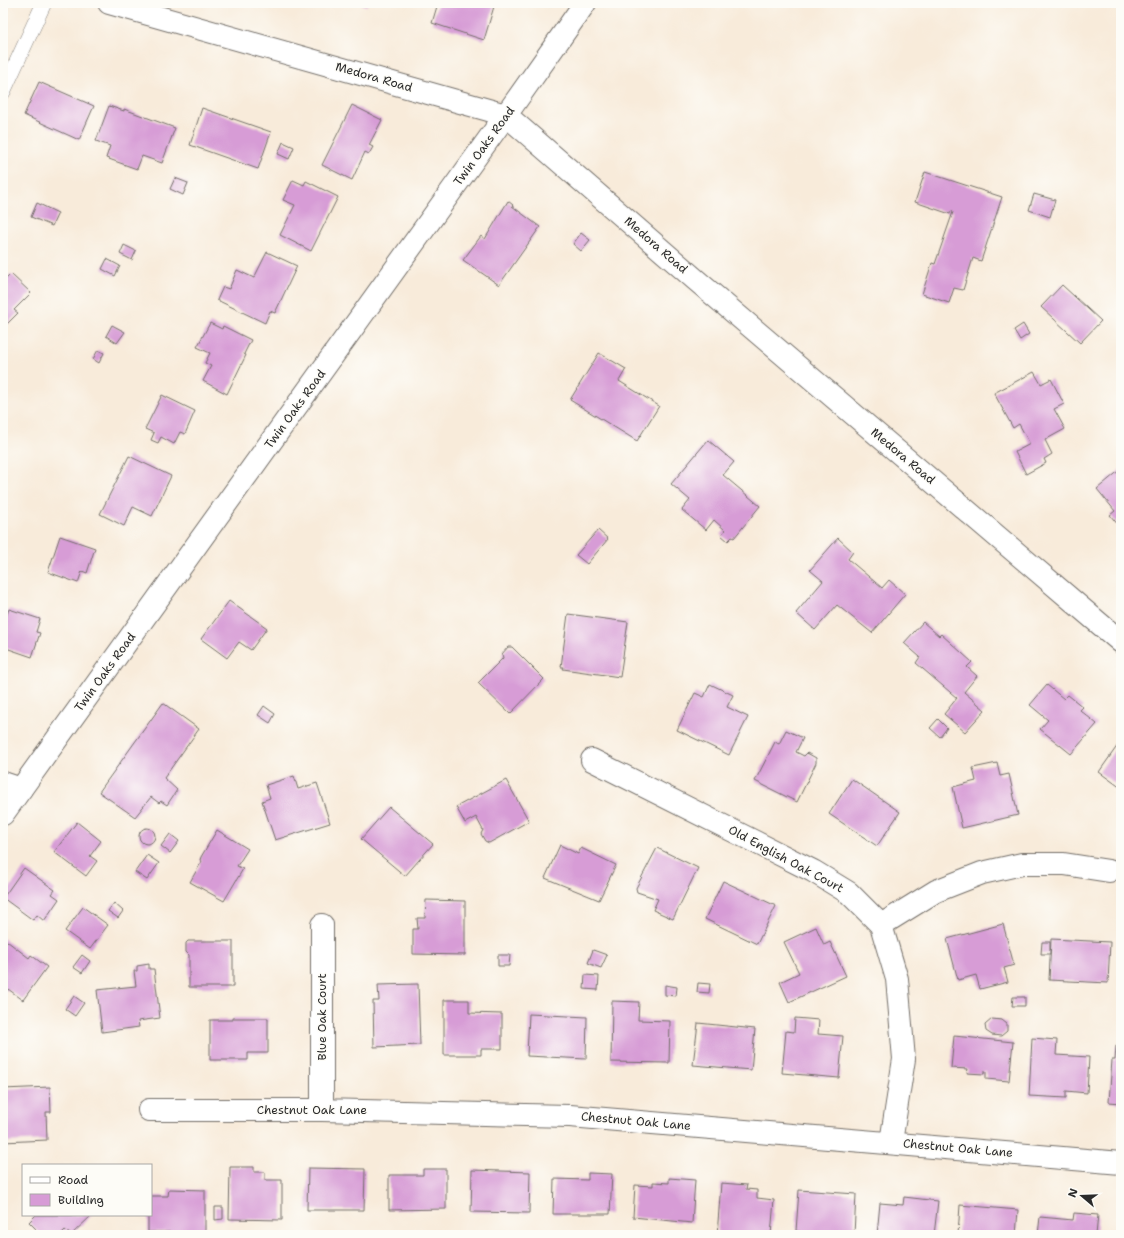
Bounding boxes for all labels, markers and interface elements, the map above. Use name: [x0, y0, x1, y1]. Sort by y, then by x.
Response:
street label: Medora Road: [334, 58, 415, 96]
street label: Twin Oaks Road: [450, 103, 518, 189]
street label: Medora Road: [621, 213, 691, 277]
street label: Twin Oaks Road: [261, 366, 329, 452]
street label: Medora Road: [867, 424, 939, 488]
street label: Twin Oaks Road: [71, 629, 139, 715]
street label: Old English Oak Court: [726, 822, 846, 896]
street label: Blue Oak Court: [314, 973, 330, 1061]
street label: Chestnut Oak Lane: [257, 1102, 367, 1118]
street label: Chestnut Oak Lane: [580, 1108, 692, 1134]
street label: Chestnut Oak Lane: [902, 1135, 1014, 1161]
legend: [22, 1164, 152, 1216]
text: Road: [58, 1172, 89, 1188]
north arrow: [1062, 1176, 1102, 1216]
text: N: [1065, 1186, 1082, 1199]
text: Building: [58, 1192, 104, 1208]

